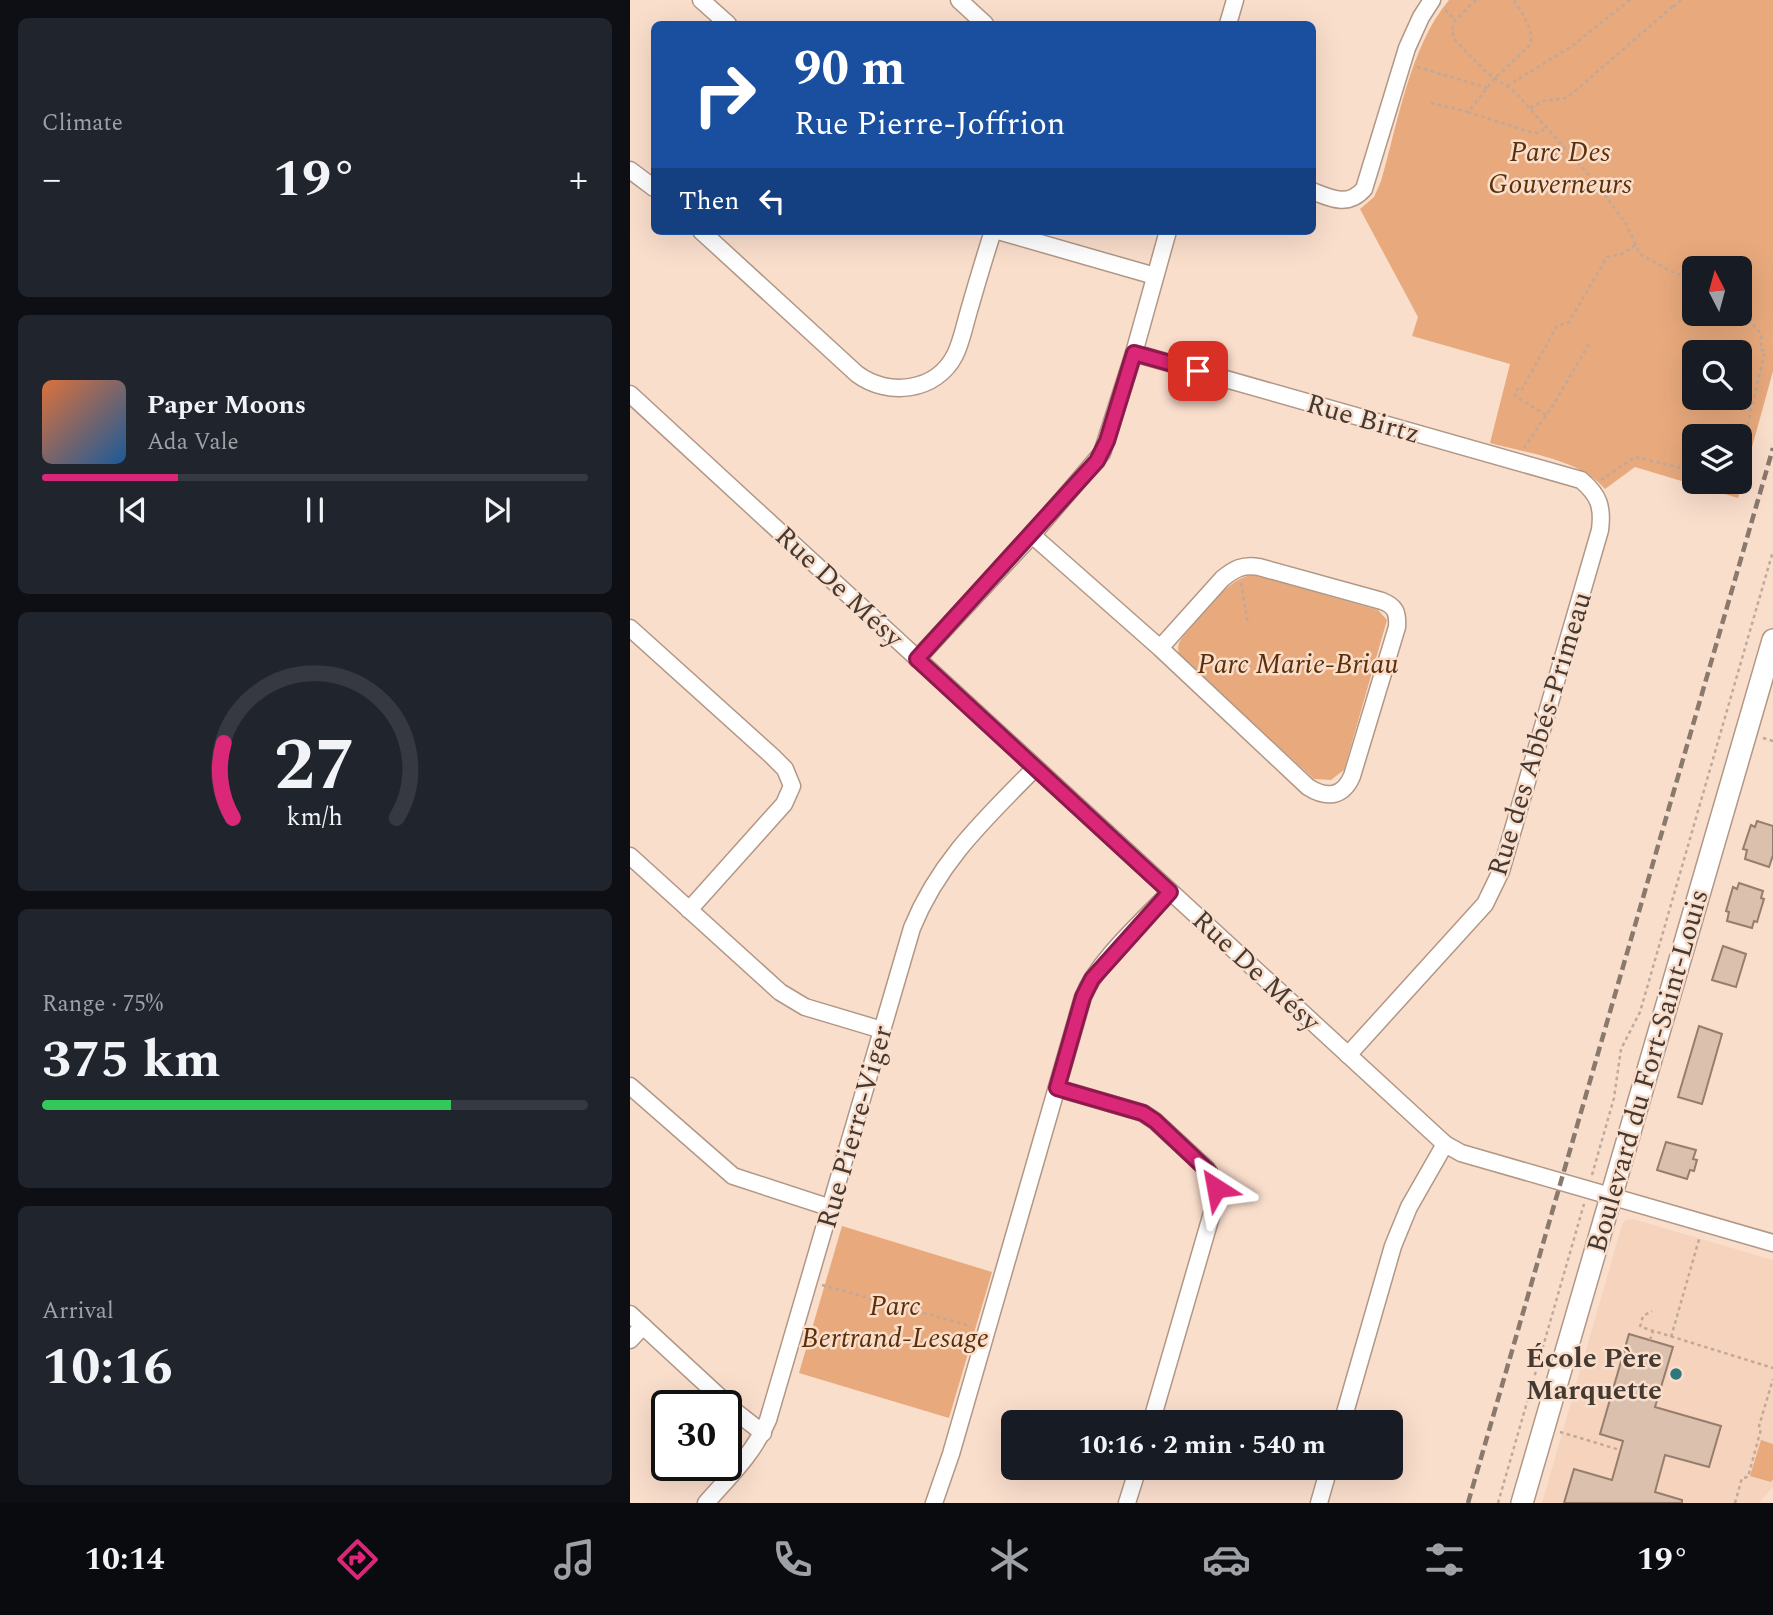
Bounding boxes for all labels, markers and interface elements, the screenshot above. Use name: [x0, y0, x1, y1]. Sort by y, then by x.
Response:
text: 90 m: [794, 32, 905, 107]
icon: right: [679, 49, 770, 140]
text: Rue Pierre-Joffrion: [794, 100, 1065, 149]
text: Climate: [42, 106, 123, 141]
park label: Parc Des Gouverneurs: [1488, 131, 1632, 206]
text: 19°: [273, 140, 357, 219]
text: −: [42, 151, 61, 209]
text: +: [569, 151, 588, 209]
text: Then: [679, 181, 739, 221]
icon: left: [753, 182, 791, 220]
north arrow: [1682, 256, 1752, 326]
map controls: [1682, 256, 1752, 494]
button: search: [1682, 340, 1752, 410]
pin: [1168, 341, 1228, 401]
icon: arrive: [1179, 352, 1217, 390]
street label: Rue Birtz: [1301, 382, 1425, 456]
text: Paper Moons: [147, 385, 306, 425]
button: layers: [1682, 424, 1752, 494]
text: Ada Vale: [147, 425, 239, 460]
icon: previous: [114, 491, 152, 529]
icon: pause: [296, 491, 334, 529]
icon: next: [478, 491, 516, 529]
street label: Rue De Mésy: [765, 516, 914, 659]
street label: Rue des Abbés-Primeau: [1476, 586, 1604, 882]
park label: Parc Marie-Briau: [1197, 643, 1399, 686]
text: 27: [274, 711, 356, 822]
text: km/h: [287, 798, 343, 836]
street label: Boulevard du Fort-Saint-Louis: [1575, 884, 1721, 1258]
street label: Rue De Mésy: [1182, 900, 1331, 1043]
text: Range · 75%: [42, 987, 163, 1022]
street label: Rue Pierre-Viger: [805, 1020, 905, 1234]
text: 375 km: [42, 1021, 221, 1100]
position arrow: [1179, 1151, 1253, 1225]
park label: Parc Bertrand-Lesage: [801, 1285, 989, 1360]
text: Arrival: [42, 1294, 114, 1329]
text: 10:16: [42, 1328, 173, 1407]
place label: École Père Marquette: [1526, 1337, 1662, 1412]
marker: École Père Marquette: [1668, 1366, 1684, 1382]
speed limit sign: 30: [651, 1390, 742, 1481]
text: 10:16 · 2 min · 540 m: [1078, 1425, 1326, 1465]
text: 10:14: [84, 1535, 165, 1584]
icon: directions: [333, 1535, 382, 1584]
icon: music: [550, 1535, 599, 1584]
icon: phone: [768, 1535, 817, 1584]
icon: climate: [985, 1535, 1034, 1584]
icon: car: [1202, 1535, 1251, 1584]
icon: filters: [1420, 1535, 1469, 1584]
text: 19°: [1637, 1535, 1689, 1584]

